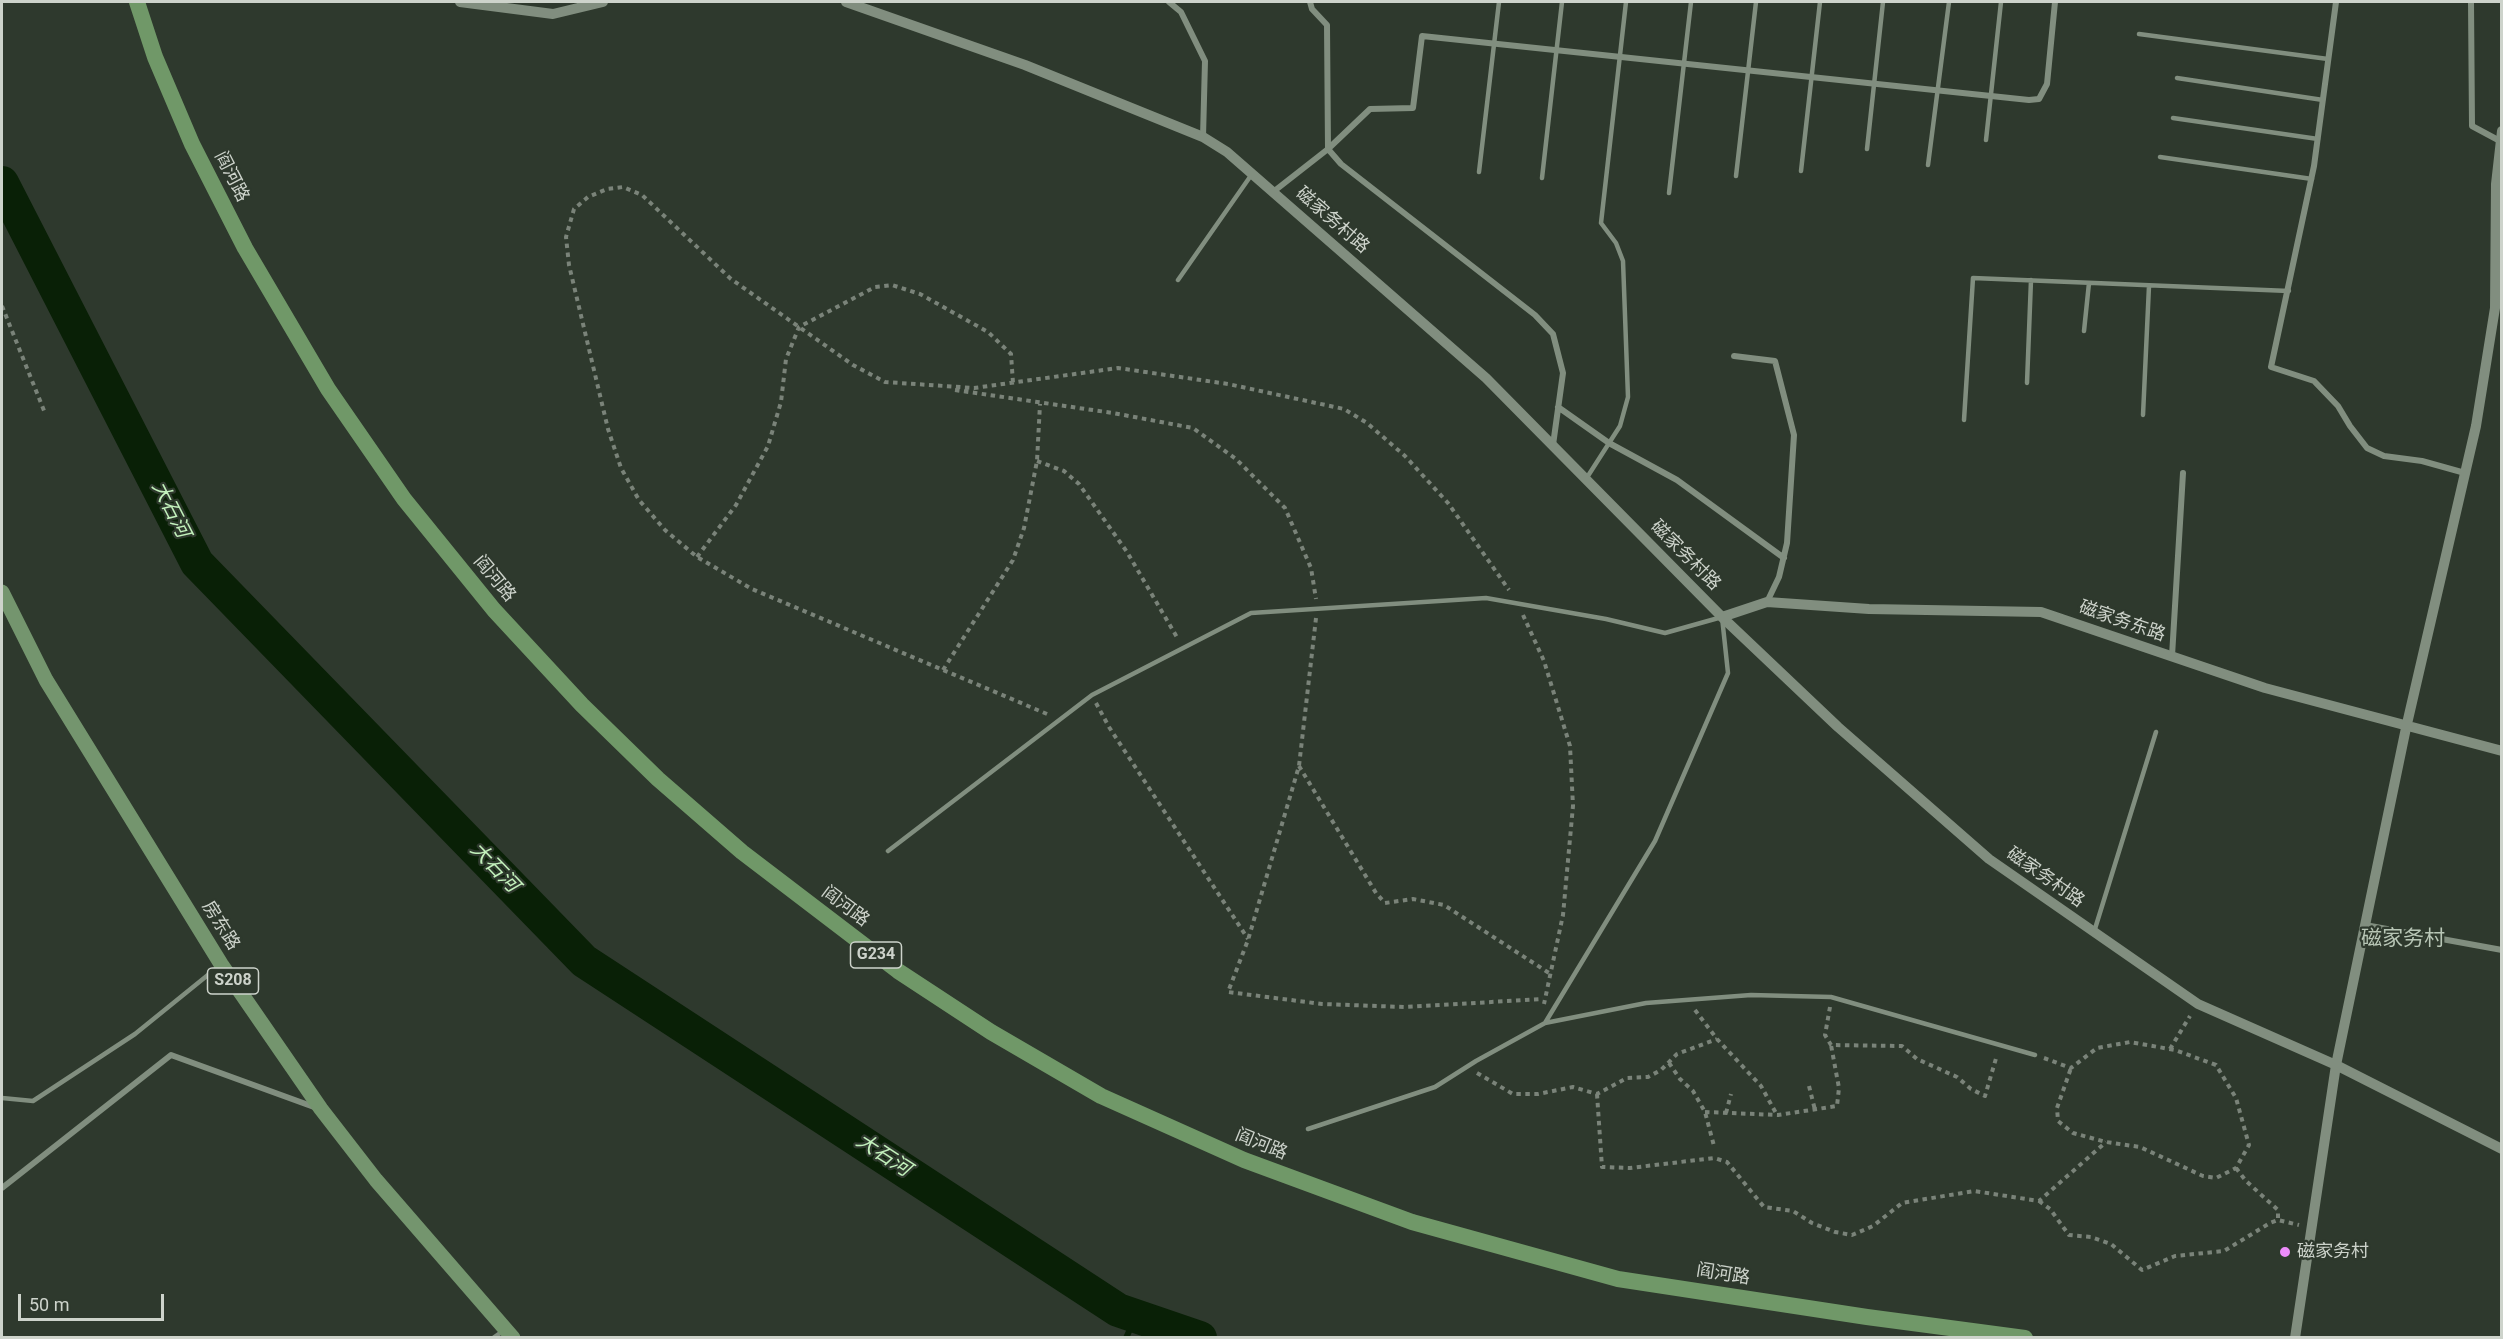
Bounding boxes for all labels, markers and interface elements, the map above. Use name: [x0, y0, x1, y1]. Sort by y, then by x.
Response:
street label: 阎河路: [209, 148, 253, 206]
street label: 磁家务村路: [1291, 183, 1373, 259]
water label: 大石河: [146, 478, 194, 542]
street label: 磁家务村路: [1646, 517, 1724, 595]
street label: 阎河路: [468, 551, 520, 607]
street label: 磁家务东路: [2076, 597, 2168, 647]
water label: 大石河: [465, 838, 523, 898]
street label: 磁家务村路: [2002, 843, 2088, 913]
street label: 阎河路: [817, 882, 873, 932]
street label: 房东路: [197, 897, 243, 955]
district label: 磁家务村: [2361, 927, 2445, 953]
road number: G234: [850, 942, 902, 968]
road number: S208: [208, 968, 258, 994]
street label: 阎河路: [1232, 1125, 1290, 1165]
water label: 大石河: [851, 1130, 915, 1182]
place label: 磁家务村: [2297, 1241, 2369, 1263]
marker: 磁家务村: [2278, 1245, 2292, 1259]
street label: 阎河路: [1695, 1260, 1751, 1290]
scale bar: [21, 1282, 166, 1320]
text: 50 m: [29, 1294, 69, 1315]

